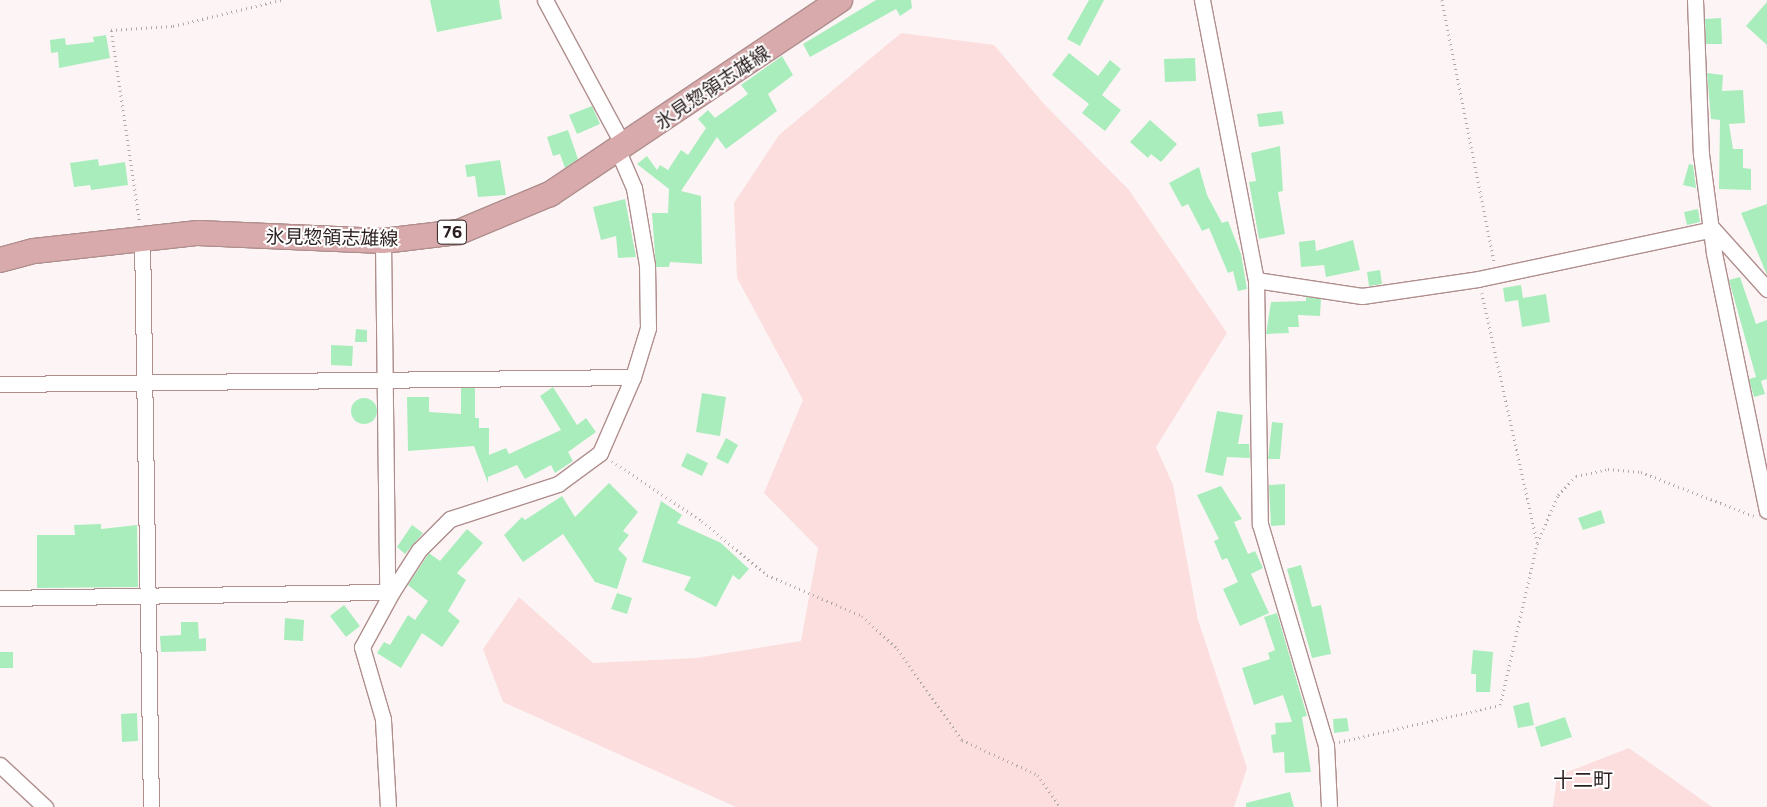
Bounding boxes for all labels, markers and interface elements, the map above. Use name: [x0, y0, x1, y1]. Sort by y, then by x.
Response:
street label: 氷見惣領志雄線: [650, 40, 774, 134]
road number: 76: [436, 216, 468, 248]
street label: 氷見惣領志雄線: [265, 224, 399, 250]
district label: 十二町: [1553, 767, 1613, 791]

